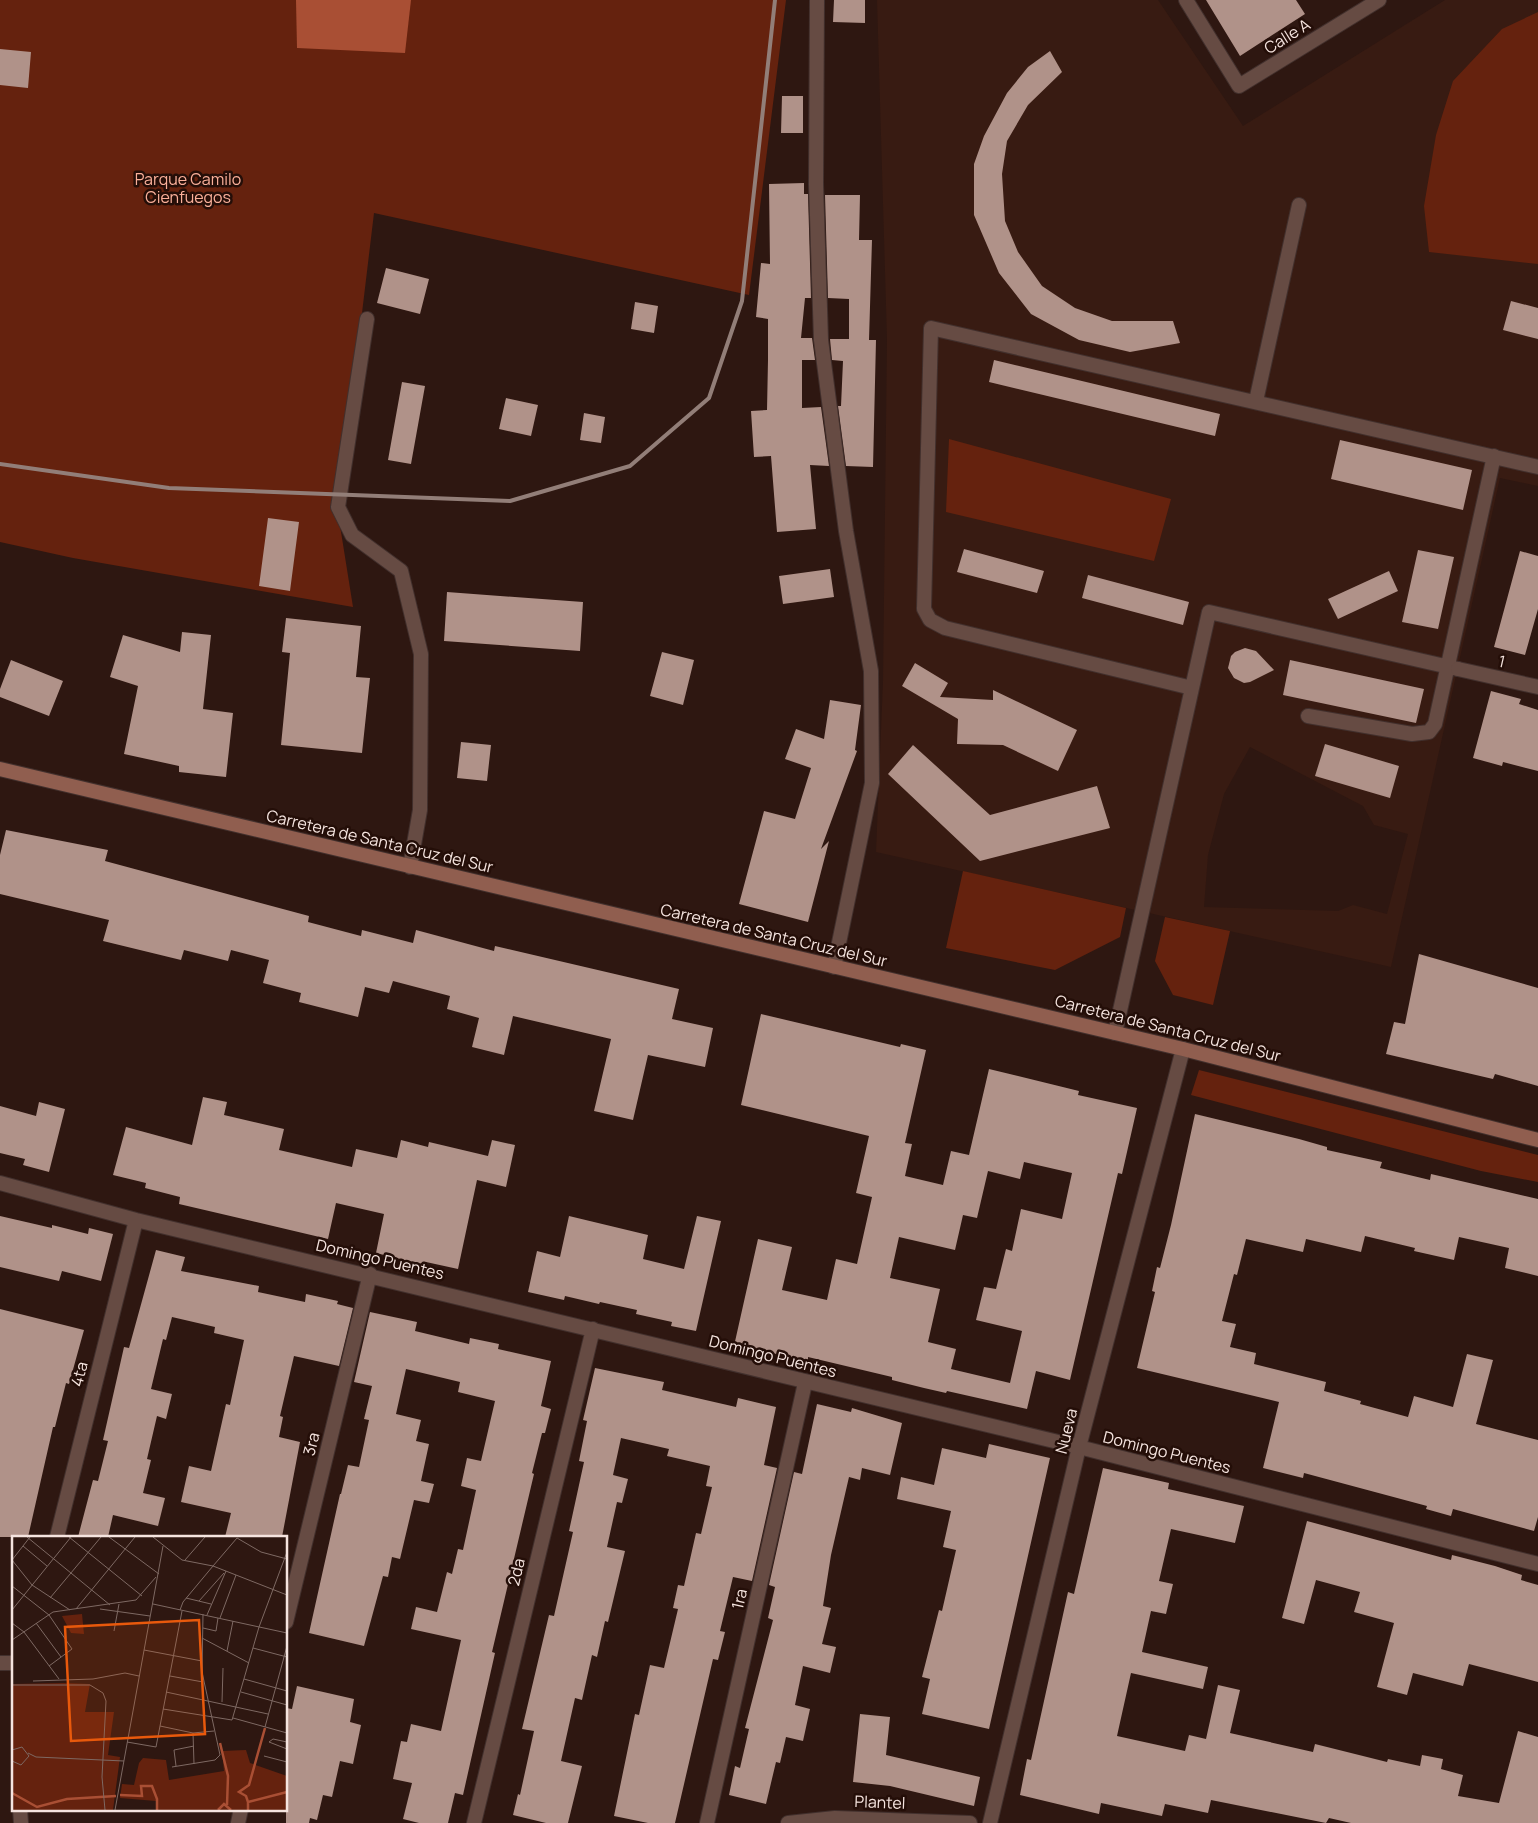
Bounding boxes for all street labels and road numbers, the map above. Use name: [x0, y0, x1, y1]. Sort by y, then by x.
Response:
street label: Calle A: [1260, 13, 1314, 59]
street label: 1: [1496, 650, 1508, 672]
street label: Carretera de Santa Cruz del Sur: [264, 804, 496, 878]
street label: Carretera de Santa Cruz del Sur: [658, 898, 890, 972]
street label: Carretera de Santa Cruz del Sur: [1053, 989, 1283, 1067]
street label: Domingo Puentes: [314, 1234, 446, 1284]
street label: Domingo Puentes: [707, 1330, 839, 1382]
street label: 4ta: [65, 1359, 93, 1389]
street label: Nueva: [1050, 1406, 1082, 1456]
street label: Domingo Puentes: [1101, 1426, 1233, 1478]
street label: 3ra: [298, 1430, 324, 1458]
street label: 2da: [502, 1556, 530, 1588]
street label: 1ra: [726, 1587, 752, 1611]
street label: Plantel: [854, 1790, 906, 1814]

